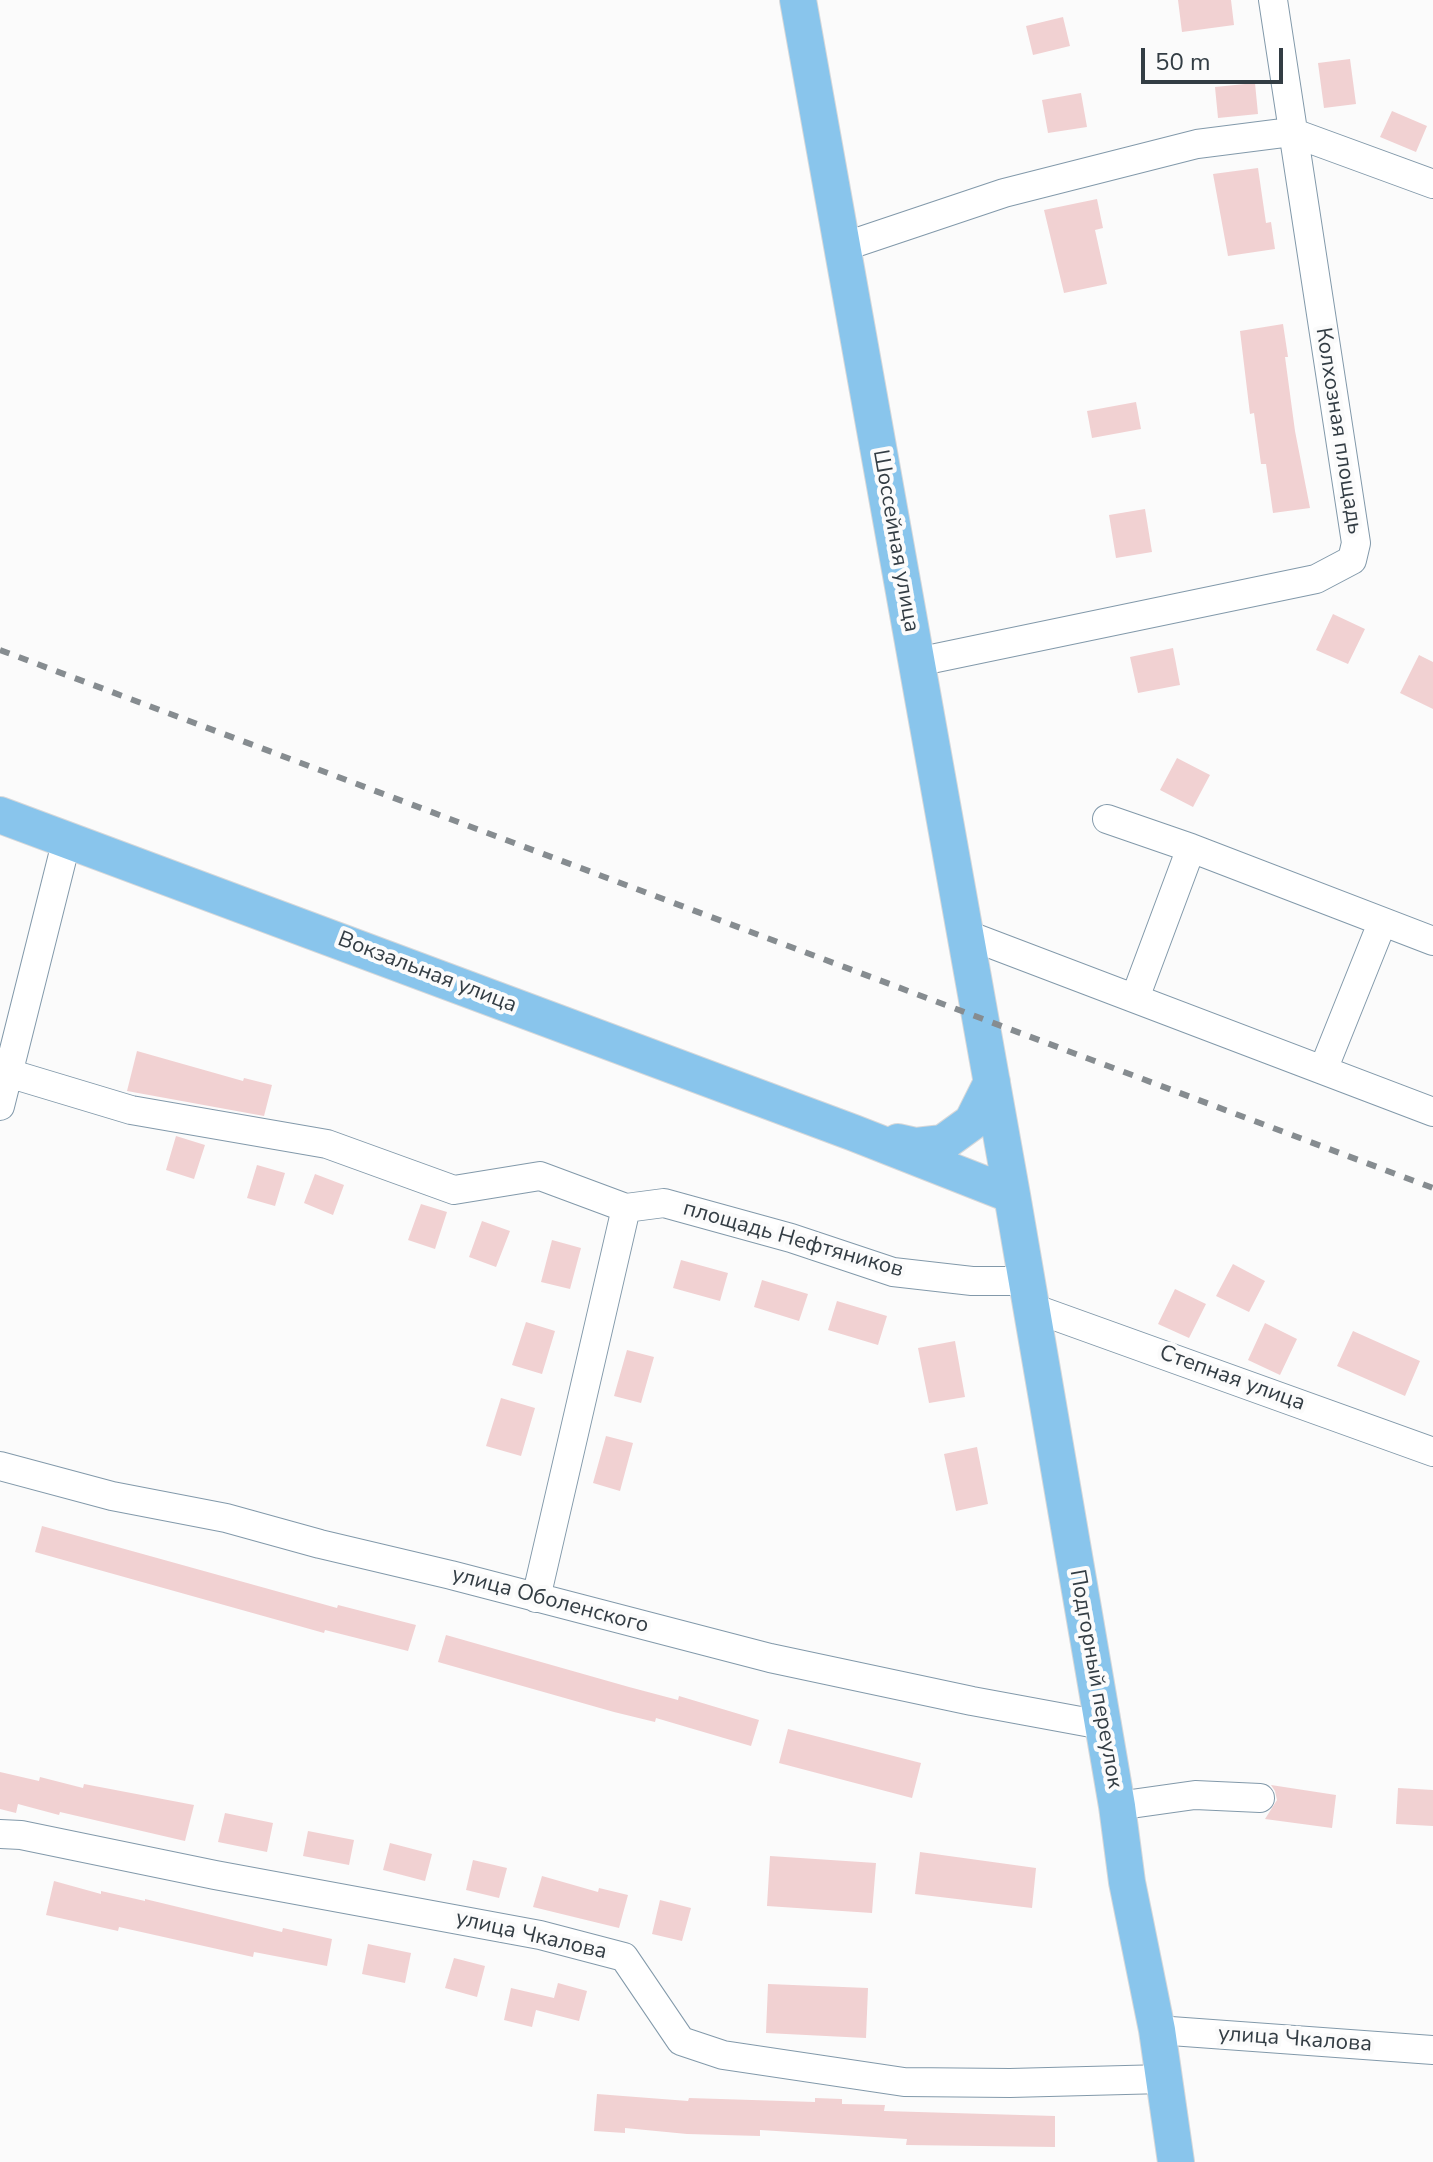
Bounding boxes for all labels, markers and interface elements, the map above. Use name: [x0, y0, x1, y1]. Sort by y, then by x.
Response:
scale bar: [1145, 32, 1287, 82]
text: 50 m: [1155, 46, 1211, 78]
street label: Колхозная площадь: [1309, 326, 1367, 536]
street label: Шоссейная улица: [866, 448, 924, 634]
street label: Вокзальная улица: [334, 927, 520, 1019]
street label: площадь Нефтяников: [680, 1196, 906, 1284]
street label: Степная улица: [1156, 1340, 1308, 1418]
street label: улица Оболенского: [449, 1562, 651, 1640]
street label: Подгорный переулок: [1063, 1568, 1127, 1790]
street label: улица Чкалова: [453, 1906, 609, 1966]
street label: улица Чкалова: [1217, 2021, 1373, 2059]

